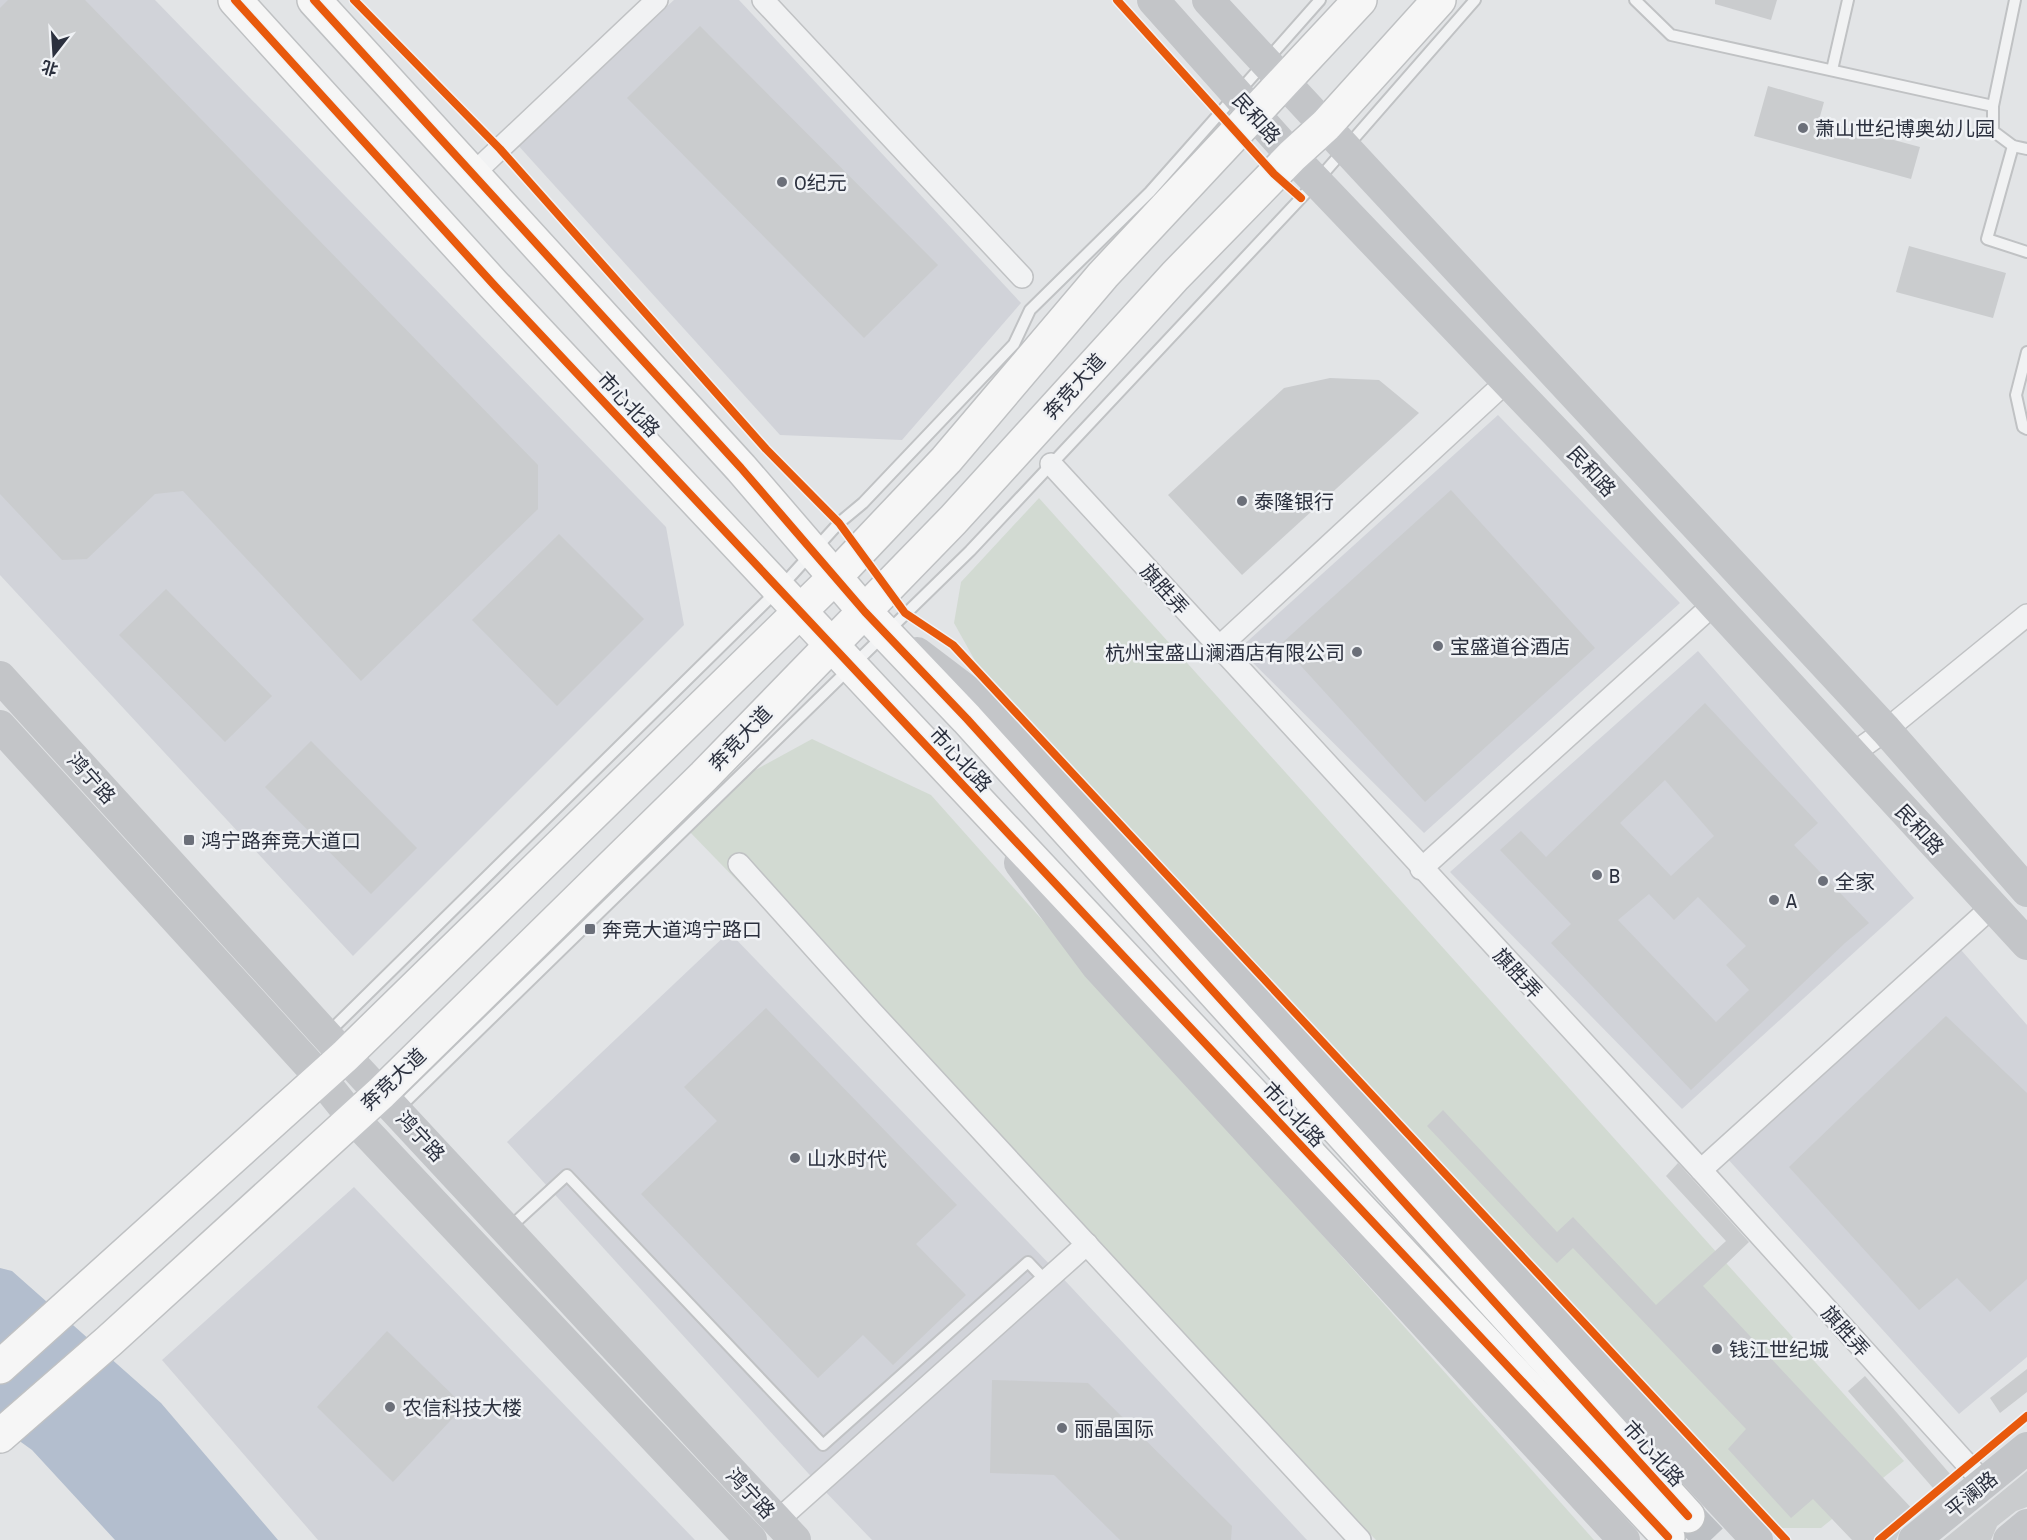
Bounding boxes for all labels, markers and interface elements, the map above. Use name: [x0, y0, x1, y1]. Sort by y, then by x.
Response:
north arrow: [24, 24, 84, 84]
text: 北: [39, 55, 60, 81]
street label: 民和路: [1227, 87, 1287, 149]
place label: 萧山世纪博奥幼儿园: [1815, 115, 1995, 142]
marker: 萧山世纪博奥幼儿园: [1796, 121, 1810, 135]
place label: O纪元: [794, 169, 847, 196]
marker: O纪元: [775, 175, 789, 189]
street label: 奔竞大道: [1037, 347, 1111, 425]
street label: 市心北路: [592, 366, 666, 442]
street label: 民和路: [1562, 440, 1622, 502]
place label: 泰隆银行: [1254, 488, 1334, 515]
marker: 泰隆银行: [1235, 494, 1249, 508]
street label: 旗胜弄: [1135, 558, 1195, 620]
place label: 宝盛道谷酒店: [1450, 633, 1570, 660]
place label: 杭州宝盛山澜酒店有限公司: [1105, 639, 1345, 666]
marker: 宝盛道谷酒店: [1431, 639, 1445, 653]
marker: 杭州宝盛山澜酒店有限公司: [1350, 645, 1364, 659]
street label: 奔竞大道: [703, 700, 777, 776]
street label: 市心北路: [924, 721, 998, 797]
street label: 鸿宁路: [62, 747, 122, 809]
street label: 民和路: [1890, 798, 1950, 860]
place label: 鸿宁路奔竞大道口: [201, 827, 361, 854]
marker: 鸿宁路奔竞大道口: [182, 833, 196, 847]
place label: B: [1609, 862, 1620, 889]
marker: B: [1590, 868, 1604, 882]
place label: 全家: [1835, 868, 1875, 895]
marker: 全家: [1816, 874, 1830, 888]
place label: A: [1785, 887, 1797, 914]
marker: A: [1767, 893, 1781, 907]
place label: 奔竞大道鸿宁路口: [602, 916, 762, 943]
marker: 奔竞大道鸿宁路口: [583, 922, 597, 936]
street label: 旗胜弄: [1488, 942, 1548, 1004]
street label: 奔竞大道: [355, 1042, 431, 1116]
street label: 市心北路: [1257, 1076, 1331, 1152]
street label: 鸿宁路: [391, 1105, 451, 1167]
place label: 山水时代: [807, 1145, 887, 1172]
marker: 山水时代: [788, 1151, 802, 1165]
street label: 旗胜弄: [1816, 1300, 1876, 1362]
place label: 钱江世纪城: [1729, 1336, 1829, 1363]
marker: 钱江世纪城: [1710, 1342, 1724, 1356]
place label: 农信科技大楼: [402, 1394, 522, 1421]
marker: 农信科技大楼: [383, 1400, 397, 1414]
street label: 市心北路: [1617, 1414, 1691, 1492]
place label: 丽晶国际: [1074, 1415, 1154, 1442]
marker: 丽晶国际: [1055, 1421, 1069, 1435]
street label: 鸿宁路: [721, 1462, 781, 1524]
street label: 平澜路: [1939, 1465, 2003, 1523]

